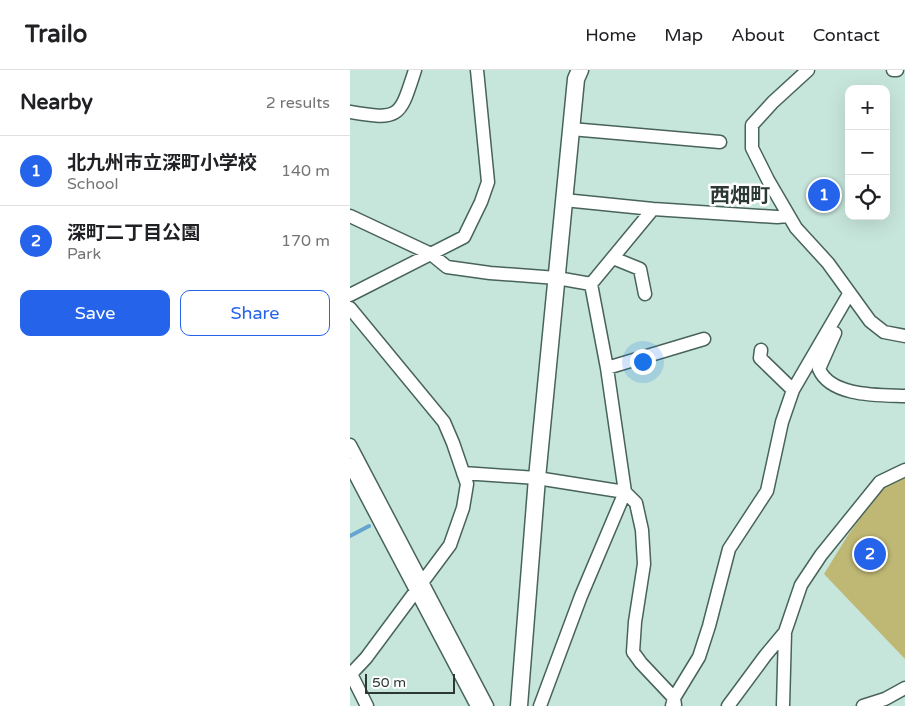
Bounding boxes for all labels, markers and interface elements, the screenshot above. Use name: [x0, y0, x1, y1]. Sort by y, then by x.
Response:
text: Trailo: [25, 20, 87, 49]
text: Home: [585, 24, 636, 46]
text: Map: [664, 24, 703, 46]
text: About: [731, 24, 785, 46]
text: Contact: [813, 24, 880, 46]
map controls: [845, 85, 890, 220]
button: +: [845, 85, 890, 130]
text: Nearby: [20, 90, 93, 115]
text: 2 results: [266, 93, 330, 113]
button: −: [845, 130, 890, 175]
text: 北九州市立深町小学校: [67, 152, 257, 174]
text: 1: [31, 161, 41, 181]
text: 140 m: [281, 161, 330, 181]
text: School: [67, 174, 119, 194]
button: locate: [845, 175, 890, 220]
pin: 1: [808, 176, 840, 214]
district label: 西畑町: [710, 184, 770, 208]
text: 深町二丁目公園: [67, 222, 200, 244]
text: 2: [31, 231, 41, 251]
text: 170 m: [281, 231, 330, 251]
text: Park: [67, 244, 101, 264]
button: Save: [20, 290, 170, 336]
button: Share: [180, 290, 330, 336]
your location: [630, 349, 656, 375]
pin: 2: [854, 535, 886, 573]
scale bar: [365, 671, 455, 694]
text: 50 m: [372, 674, 406, 691]

